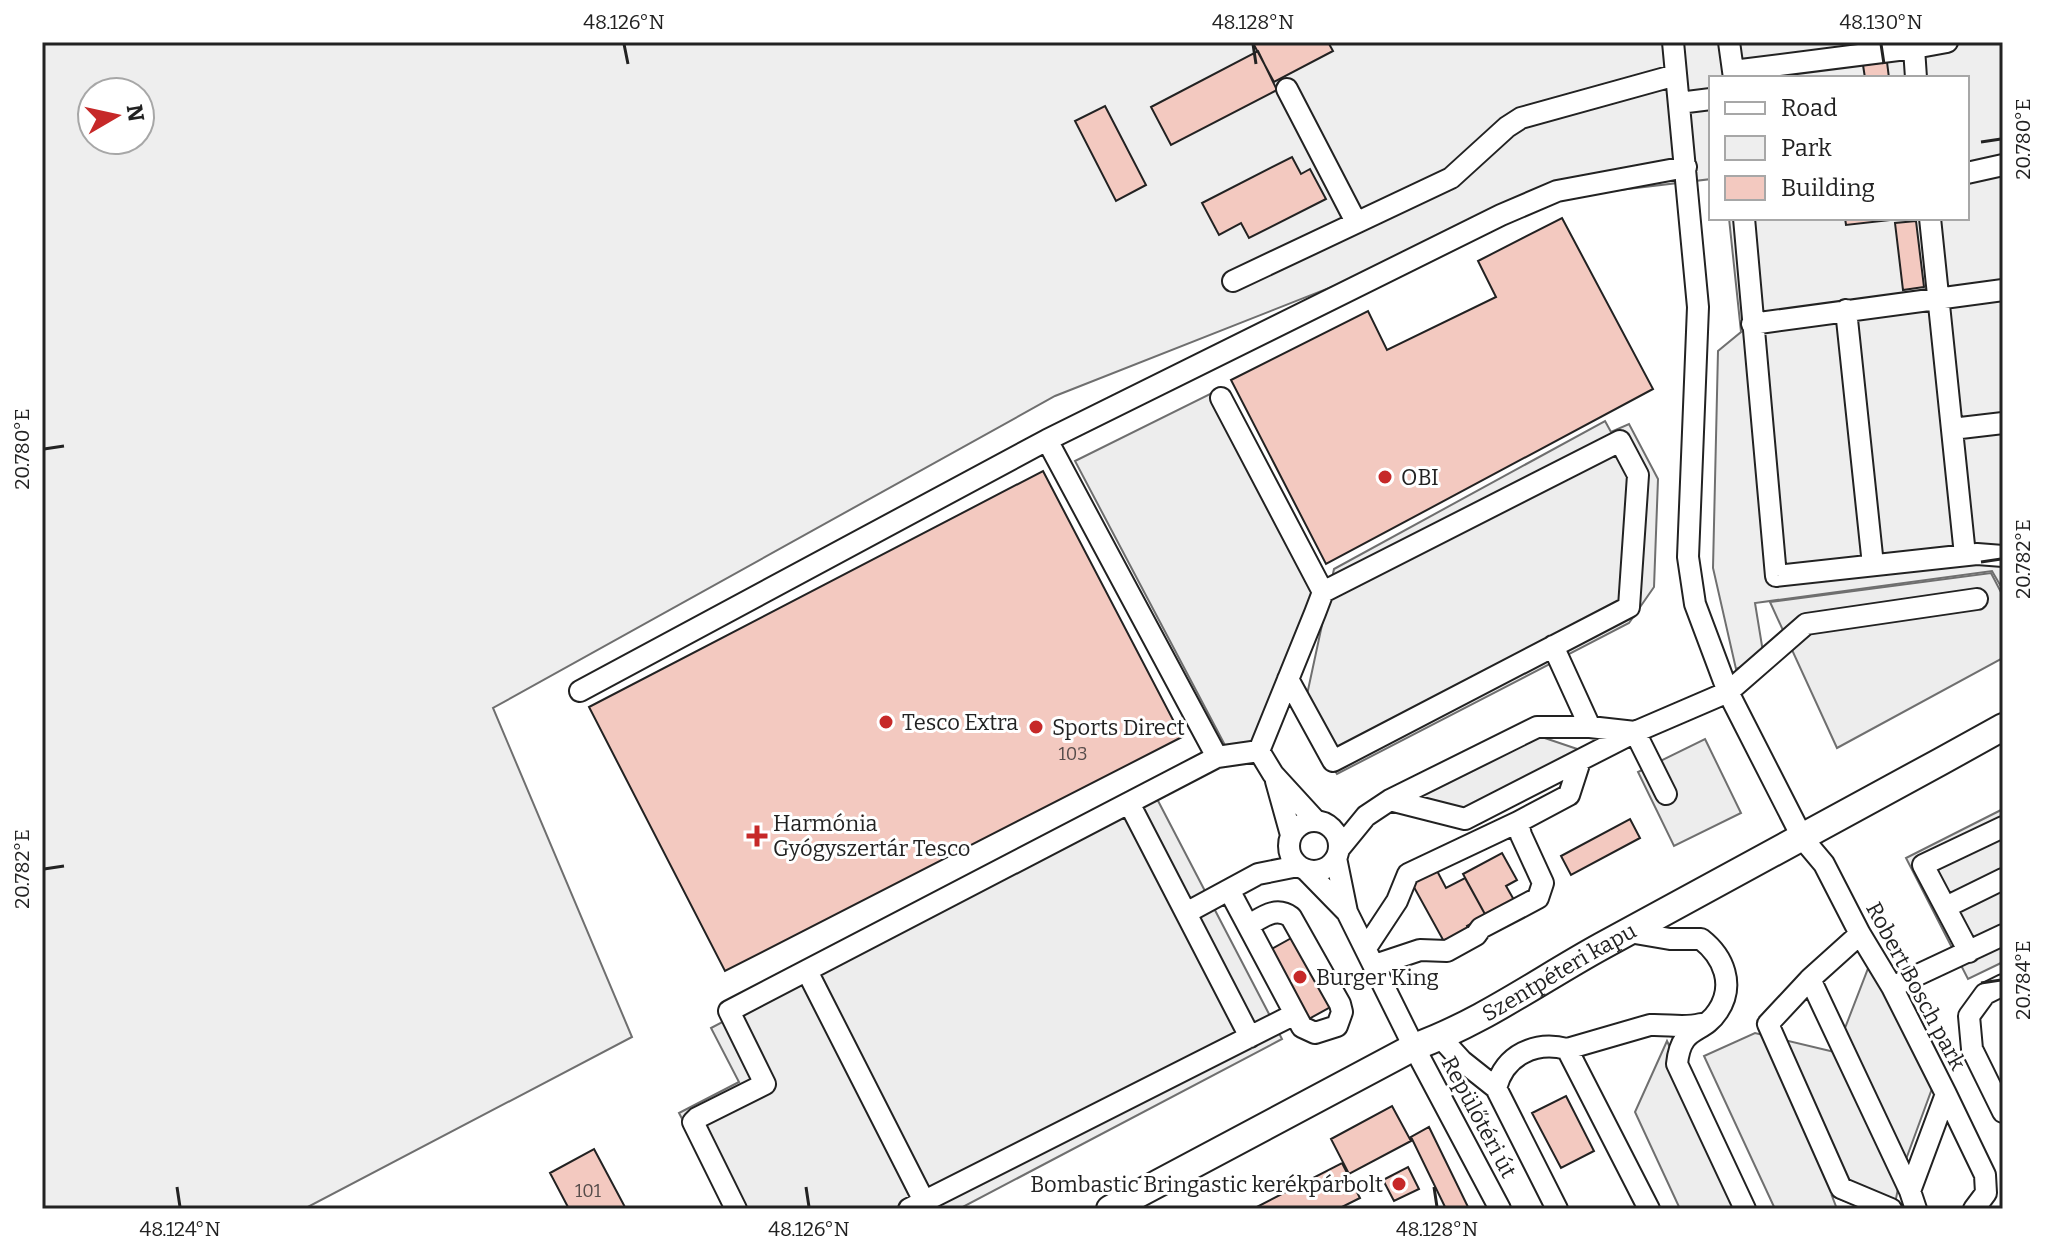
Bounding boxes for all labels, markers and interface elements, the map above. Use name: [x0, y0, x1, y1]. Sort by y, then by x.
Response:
text: 48.126°N: [583, 10, 665, 34]
text: 48.128°N: [1212, 10, 1294, 34]
text: 48.130°N: [1839, 10, 1923, 34]
north arrow: [76, 76, 156, 156]
legend: [1709, 76, 1969, 220]
text: Road: [1781, 94, 1837, 122]
text: 20.780°E: [2011, 98, 2035, 180]
text: N: [121, 102, 150, 123]
text: Park: [1781, 134, 1832, 162]
text: Building: [1781, 174, 1875, 202]
text: 20.780°E: [10, 408, 34, 490]
place label: OBI: [1401, 464, 1439, 491]
marker: OBI: [1376, 468, 1394, 486]
text: 20.782°E: [2011, 519, 2035, 599]
place label: Tesco Extra: [902, 709, 1018, 736]
marker: Tesco Extra: [877, 713, 895, 731]
place label: Sports Direct: [1052, 714, 1185, 741]
marker: Sports Direct: [1027, 718, 1045, 736]
house number: 103: [1058, 743, 1088, 765]
place label: Harmónia Gyógyszertár Tesco: [773, 810, 971, 862]
marker: Harmónia Gyógyszertár Tesco: [748, 827, 766, 845]
text: 20.782°E: [10, 829, 34, 909]
street label: Robert Bosch park: [1860, 897, 1972, 1075]
street label: Szentpéteri kapu: [1477, 916, 1641, 1027]
text: 20.784°E: [2011, 940, 2035, 1020]
place label: Burger King: [1316, 964, 1439, 991]
marker: Burger King: [1291, 968, 1309, 986]
street label: Repülőtéri út: [1436, 1052, 1522, 1182]
place label: Bombastic Bringastic kerékpárbolt: [1030, 1171, 1383, 1198]
marker: Bombastic Bringastic kerékpárbolt: [1390, 1175, 1408, 1193]
house number: 101: [575, 1180, 602, 1202]
text: 48.124°N: [140, 1217, 221, 1241]
text: 48.126°N: [768, 1217, 850, 1241]
text: 48.128°N: [1396, 1217, 1478, 1241]

